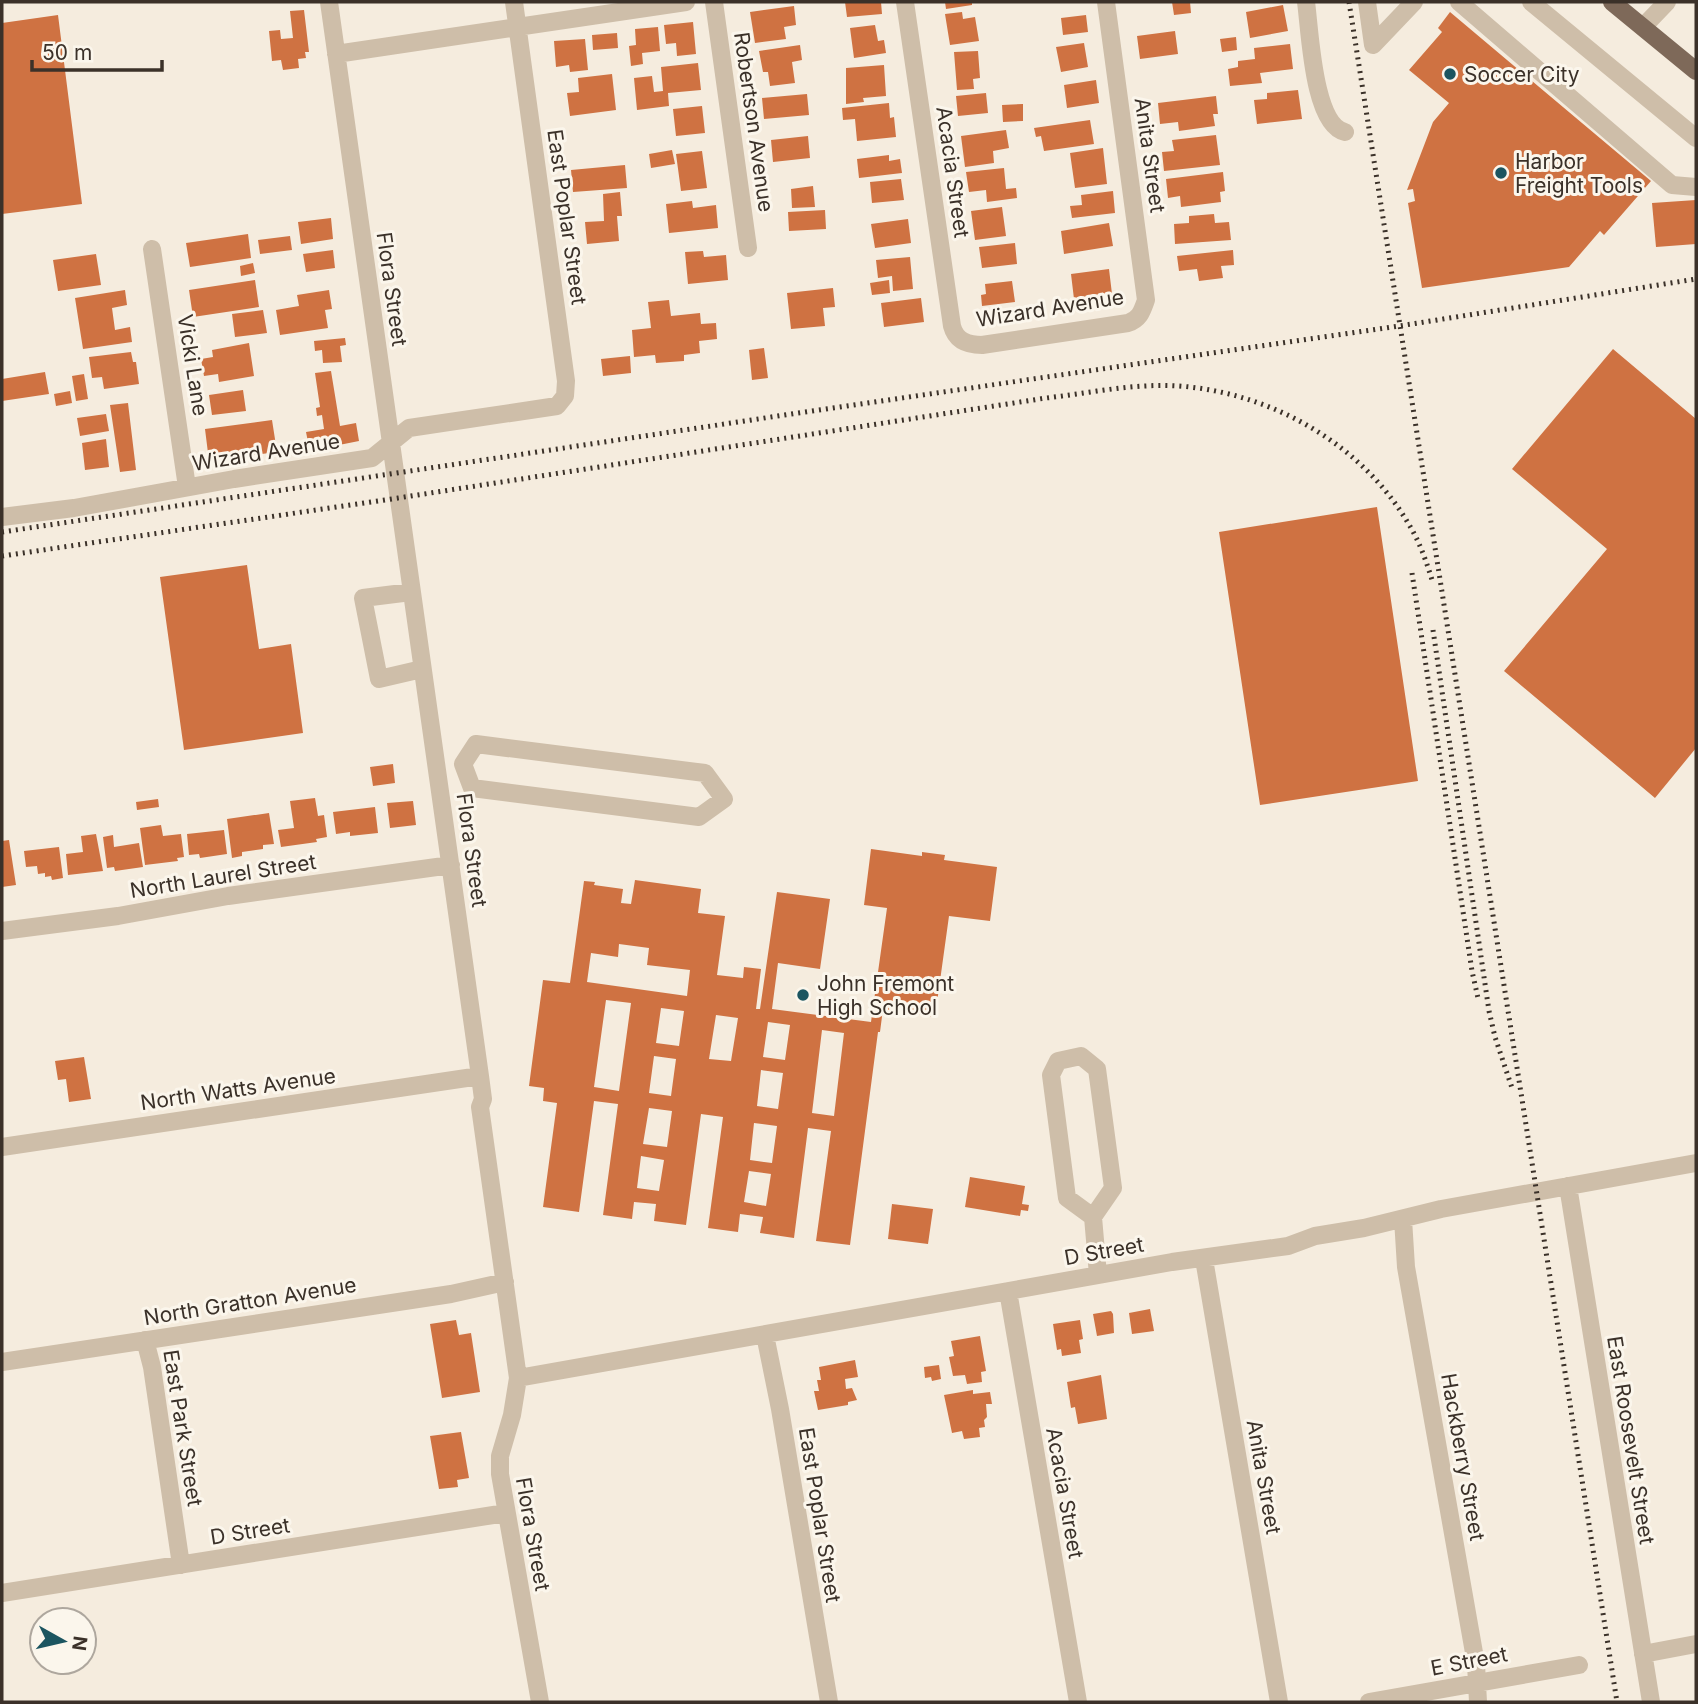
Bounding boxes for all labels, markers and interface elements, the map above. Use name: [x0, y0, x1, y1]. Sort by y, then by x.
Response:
scale bar: [32, 28, 161, 72]
street label: Robertson Avenue: [729, 30, 779, 214]
text: 50 m: [42, 40, 92, 65]
place label: Soccer City: [1464, 62, 1580, 87]
marker: Soccer City: [1442, 66, 1458, 82]
street label: Anita Street: [1130, 96, 1170, 214]
street label: Acacia Street: [931, 105, 975, 239]
street label: East Poplar Street: [542, 128, 592, 306]
place label: Harbor Freight Tools: [1515, 149, 1643, 198]
marker: Harbor Freight Tools: [1493, 165, 1509, 181]
street label: Flora Street: [372, 230, 412, 348]
street label: Wizard Avenue: [974, 284, 1126, 332]
street label: Vicki Lane: [173, 312, 213, 418]
street label: Wizard Avenue: [190, 428, 342, 476]
street label: Flora Street: [452, 791, 492, 909]
street label: North Laurel Street: [128, 849, 318, 903]
place label: John Fremont High School: [817, 971, 954, 1020]
marker: John Fremont High School: [795, 987, 811, 1003]
street label: North Watts Avenue: [139, 1063, 337, 1115]
street label: D Street: [1062, 1232, 1146, 1270]
street label: North Gratton Avenue: [142, 1272, 358, 1330]
street label: East Roosevelt Street: [1602, 1334, 1660, 1546]
street label: East Park Street: [158, 1348, 208, 1508]
street label: Hackberry Street: [1436, 1371, 1490, 1543]
street label: Anita Street: [1242, 1418, 1286, 1536]
street label: East Poplar Street: [794, 1426, 846, 1604]
street label: Acacia Street: [1041, 1426, 1089, 1561]
street label: Flora Street: [511, 1475, 555, 1593]
street label: D Street: [208, 1512, 292, 1550]
north arrow: [28, 1606, 98, 1676]
text: N: [67, 1635, 92, 1652]
street label: E Street: [1428, 1641, 1510, 1681]

